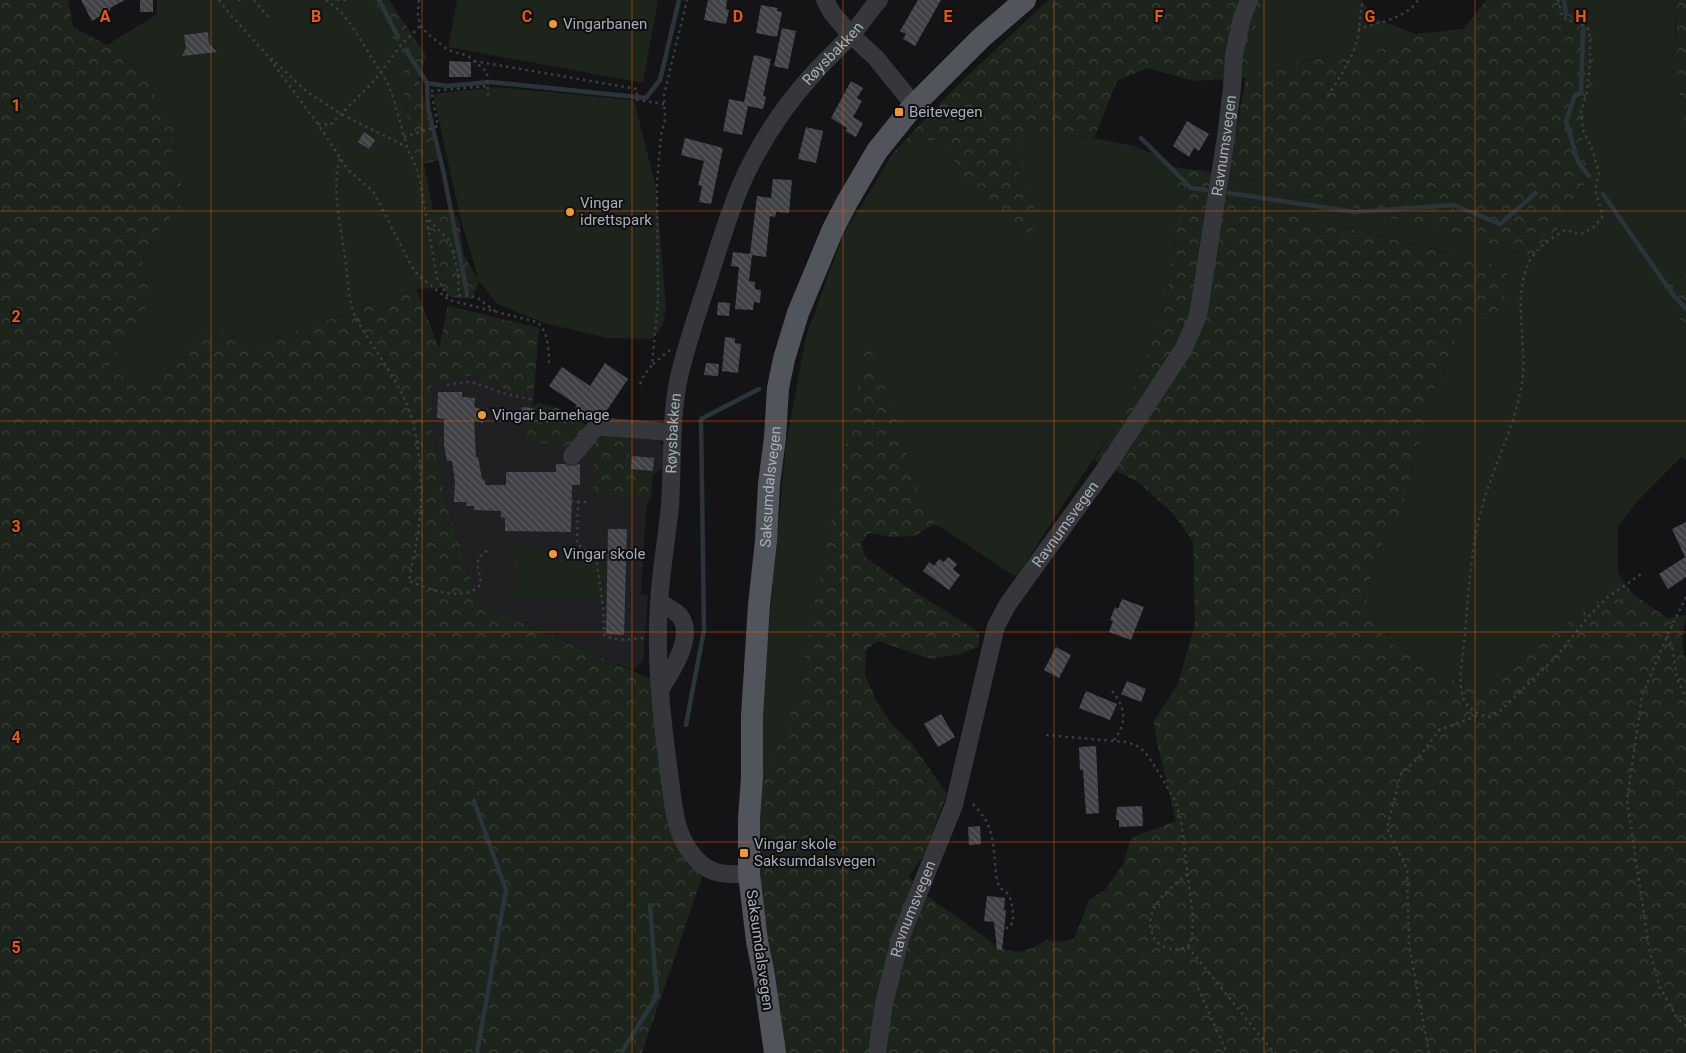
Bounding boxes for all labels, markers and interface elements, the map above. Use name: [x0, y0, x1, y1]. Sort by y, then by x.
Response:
text: A: [100, 7, 111, 26]
text: B: [311, 7, 321, 26]
text: C: [522, 7, 532, 26]
text: D: [733, 7, 743, 26]
text: E: [944, 7, 953, 26]
text: F: [1155, 7, 1164, 26]
text: G: [1365, 7, 1376, 26]
text: H: [1575, 7, 1587, 26]
place label: Vingarbanen: [563, 15, 647, 33]
marker: Vingarbanen: [547, 18, 559, 30]
street label: Røysbakken: [799, 18, 867, 89]
street label: Ravnumsvegen: [1208, 94, 1240, 197]
text: 1: [11, 96, 21, 115]
place label: Beitevegen: [909, 103, 983, 121]
marker: Beitevegen: [893, 106, 905, 118]
place label: Vingar idrettspark: [580, 194, 652, 229]
marker: Vingar idrettspark: [564, 206, 576, 218]
text: 2: [11, 307, 21, 326]
street label: Røysbakken: [662, 392, 685, 474]
place label: Vingar barnehage: [492, 406, 610, 424]
marker: Vingar barnehage: [476, 409, 488, 421]
street label: Saksumdalsvegen: [756, 426, 785, 548]
street label: Ravnumsvegen: [1028, 478, 1102, 571]
text: 3: [11, 517, 21, 536]
place label: Vingar skole: [563, 545, 645, 563]
marker: Vingar skole: [547, 548, 559, 560]
text: 4: [11, 728, 21, 747]
place label: Vingar skole Saksumdalsvegen: [754, 835, 876, 870]
marker: Vingar skole Saksumdalsvegen: [738, 847, 750, 859]
street label: Ravnumsvegen: [887, 858, 939, 959]
street label: Saksumdalsvegen: [743, 889, 777, 1011]
text: 5: [11, 938, 21, 957]

